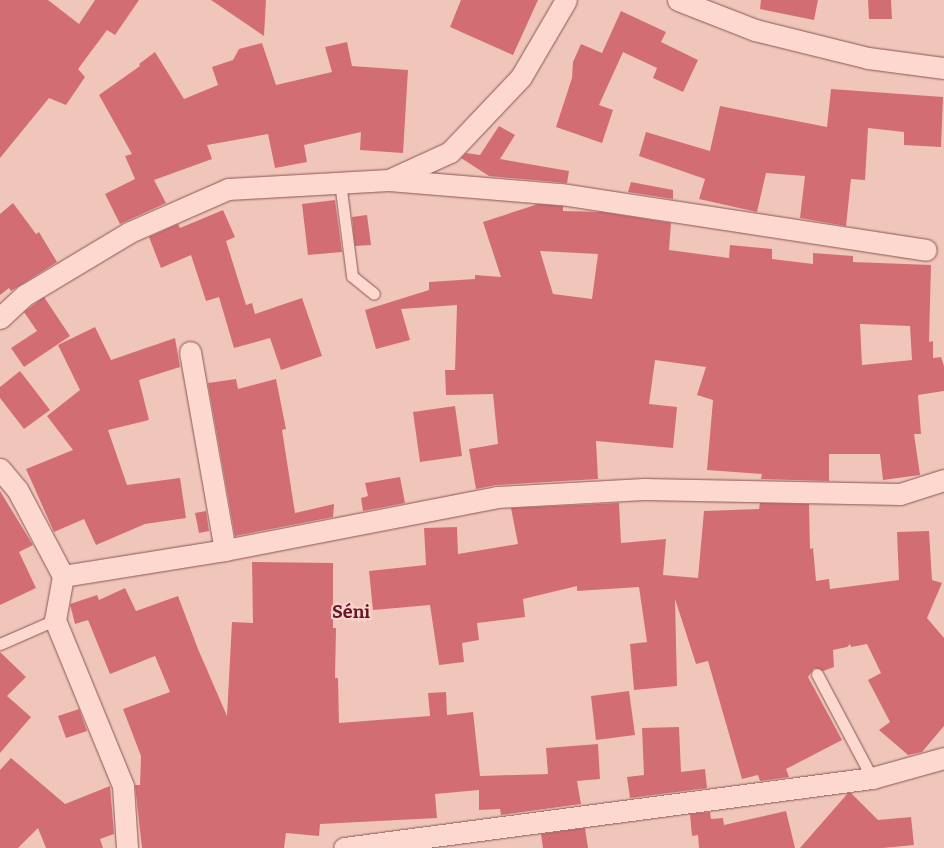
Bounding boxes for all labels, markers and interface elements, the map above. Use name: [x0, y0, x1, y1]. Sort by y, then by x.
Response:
district label: Séni: [332, 601, 370, 623]

